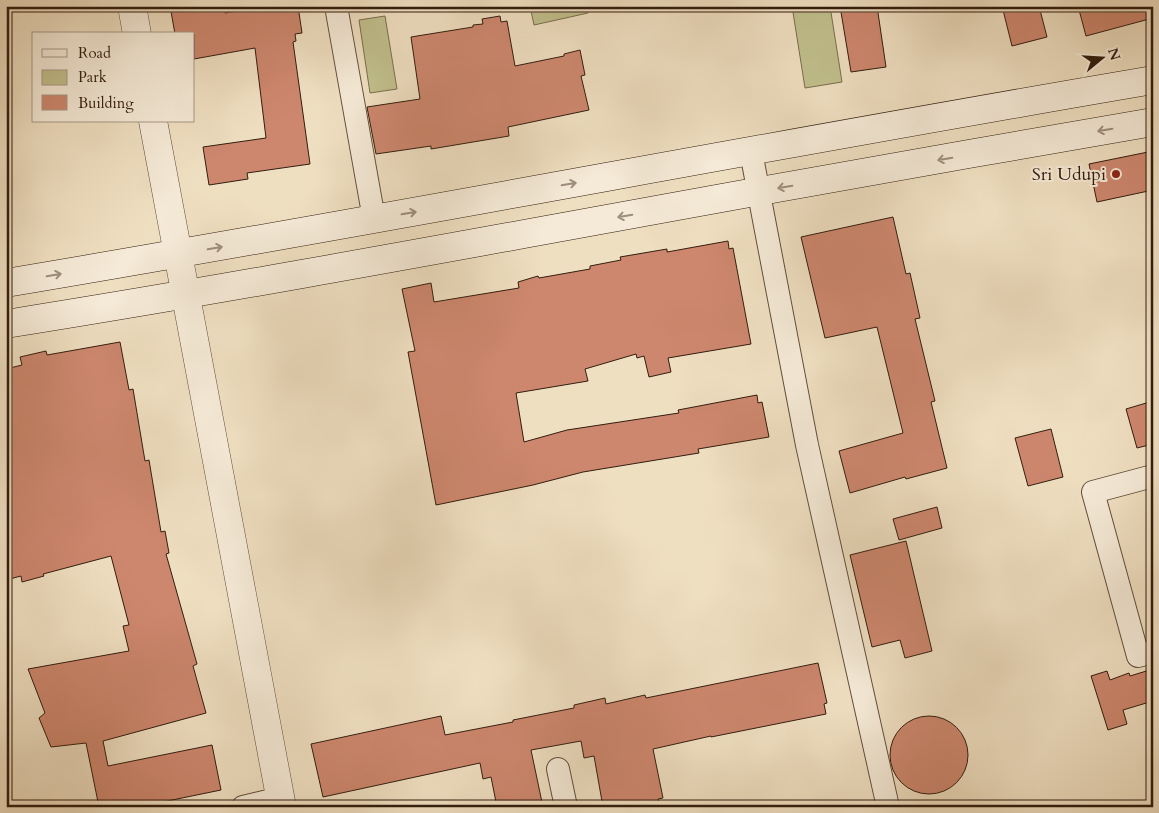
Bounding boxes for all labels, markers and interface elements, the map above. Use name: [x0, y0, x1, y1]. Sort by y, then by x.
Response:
legend: [32, 32, 195, 122]
north arrow: [1076, 32, 1126, 82]
text: Road: [78, 43, 111, 63]
text: N: [1103, 45, 1125, 63]
text: Park: [78, 67, 107, 87]
text: Building: [78, 93, 134, 113]
one-way arrow: [1097, 126, 1113, 136]
one-way arrow: [937, 154, 953, 164]
place label: Sri Udupi: [1032, 162, 1106, 187]
marker: Sri Udupi: [1110, 168, 1122, 180]
one-way arrow: [561, 179, 577, 189]
one-way arrow: [777, 182, 793, 192]
one-way arrow: [401, 208, 417, 218]
one-way arrow: [617, 211, 633, 221]
one-way arrow: [206, 242, 222, 252]
one-way arrow: [46, 270, 62, 280]

